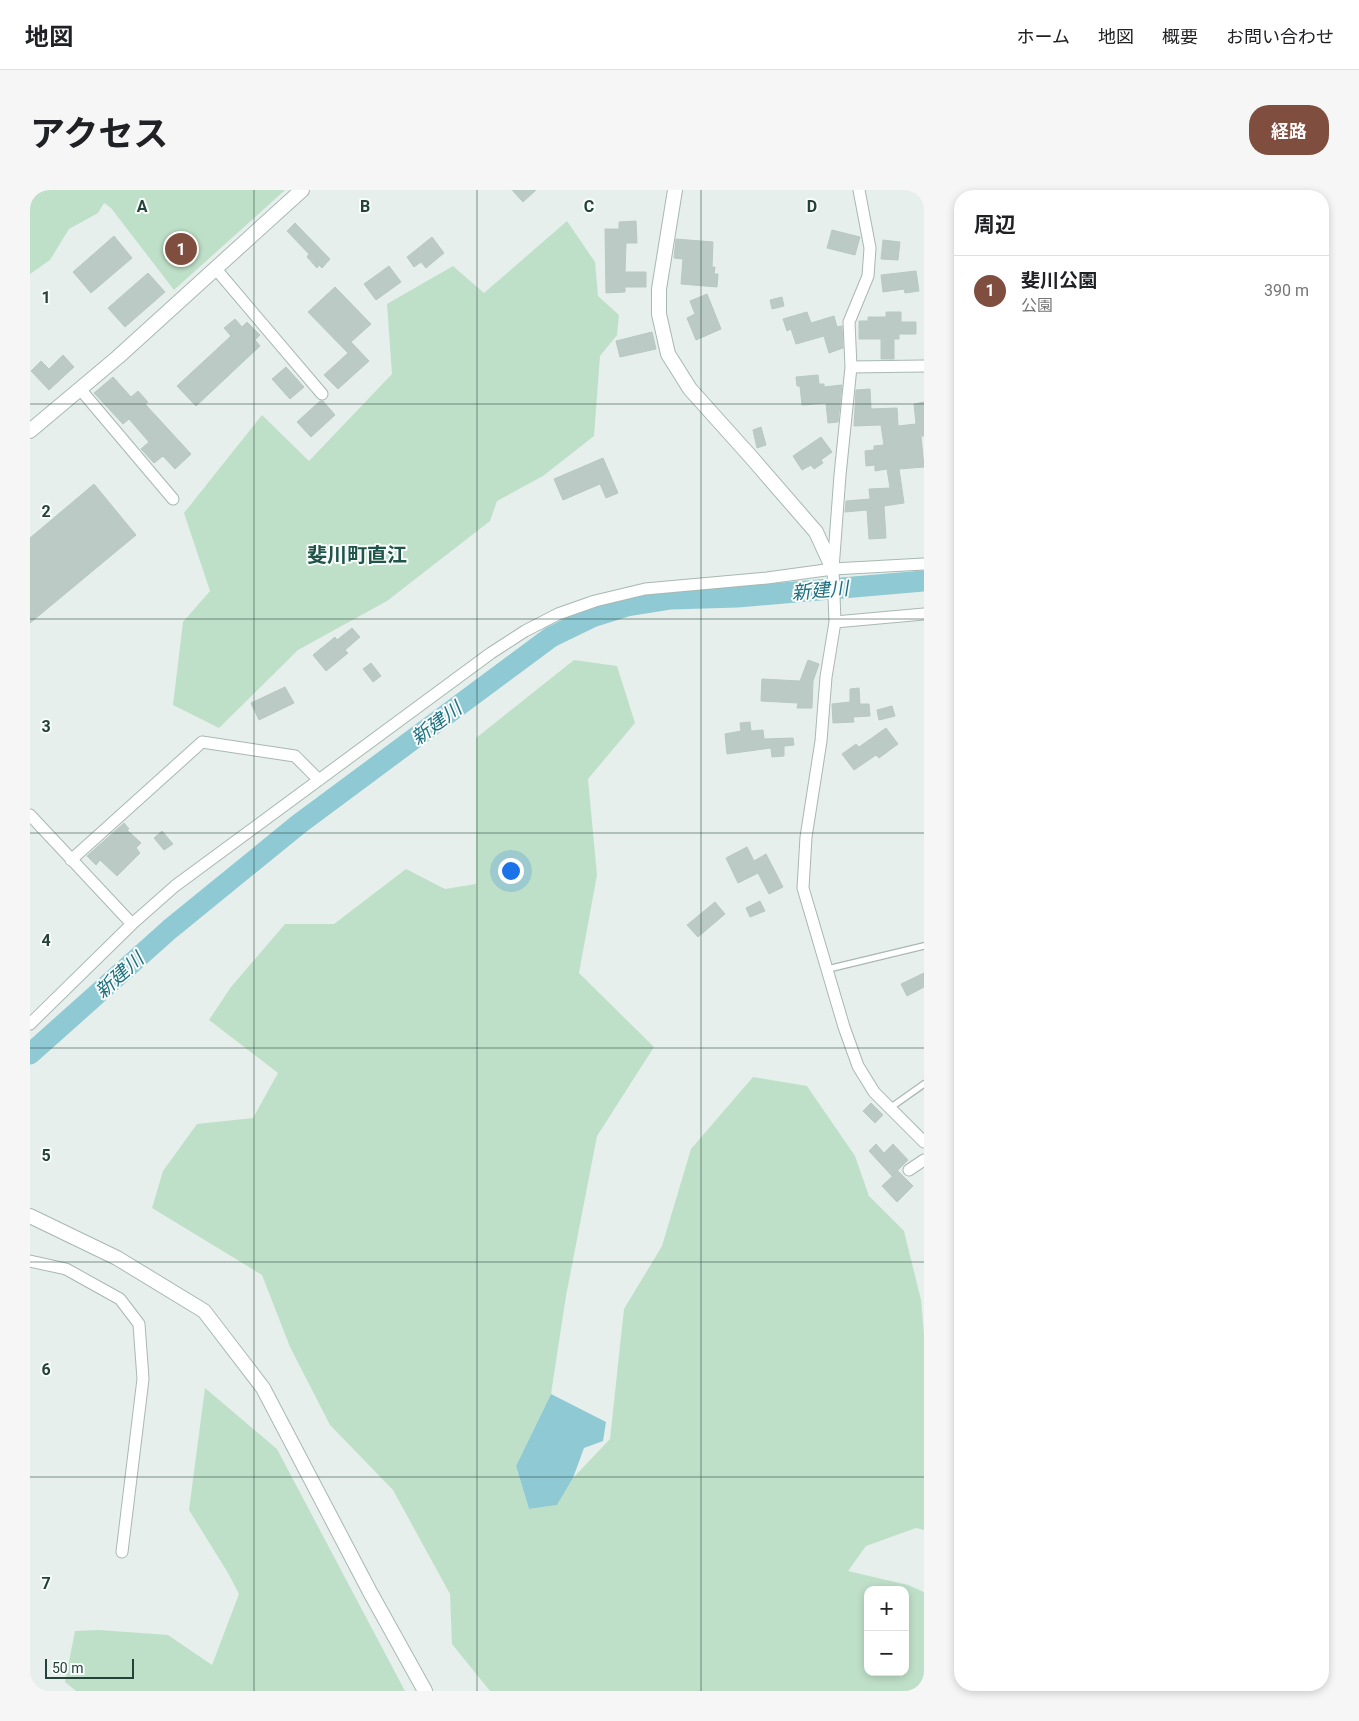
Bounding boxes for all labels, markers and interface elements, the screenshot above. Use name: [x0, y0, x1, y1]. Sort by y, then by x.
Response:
text: 地図: [25, 23, 73, 51]
text: ホーム: [1017, 26, 1070, 47]
text: 地図: [1098, 26, 1134, 47]
text: 概要: [1162, 26, 1198, 47]
text: お問い合わせ: [1226, 26, 1334, 47]
button: 経路: [1249, 105, 1329, 155]
text: アクセス: [30, 114, 168, 155]
text: A: [137, 197, 148, 216]
text: B: [360, 197, 370, 216]
text: C: [584, 197, 594, 216]
text: D: [807, 197, 817, 216]
text: 周辺: [974, 213, 1016, 237]
pin: 1: [165, 230, 197, 268]
text: 斐川公園: [1021, 269, 1097, 292]
text: 1: [985, 281, 995, 300]
text: 390 m: [1264, 281, 1309, 300]
text: 1: [41, 288, 51, 307]
text: 公園: [1021, 296, 1053, 315]
text: 2: [41, 502, 51, 521]
district label: 斐川町直江: [307, 543, 407, 567]
water label: 新建川: [791, 576, 851, 604]
water label: 新建川: [407, 696, 468, 750]
text: 3: [41, 717, 51, 736]
your location: [498, 858, 524, 884]
text: 4: [41, 931, 51, 950]
water label: 新建川: [90, 946, 150, 1003]
text: 5: [41, 1146, 51, 1165]
text: 6: [41, 1360, 51, 1379]
text: 7: [41, 1574, 51, 1593]
map controls: [864, 1586, 909, 1676]
button: +: [864, 1586, 909, 1631]
button: −: [864, 1631, 909, 1676]
scale bar: [45, 1656, 134, 1679]
text: 50 m: [52, 1660, 84, 1676]

